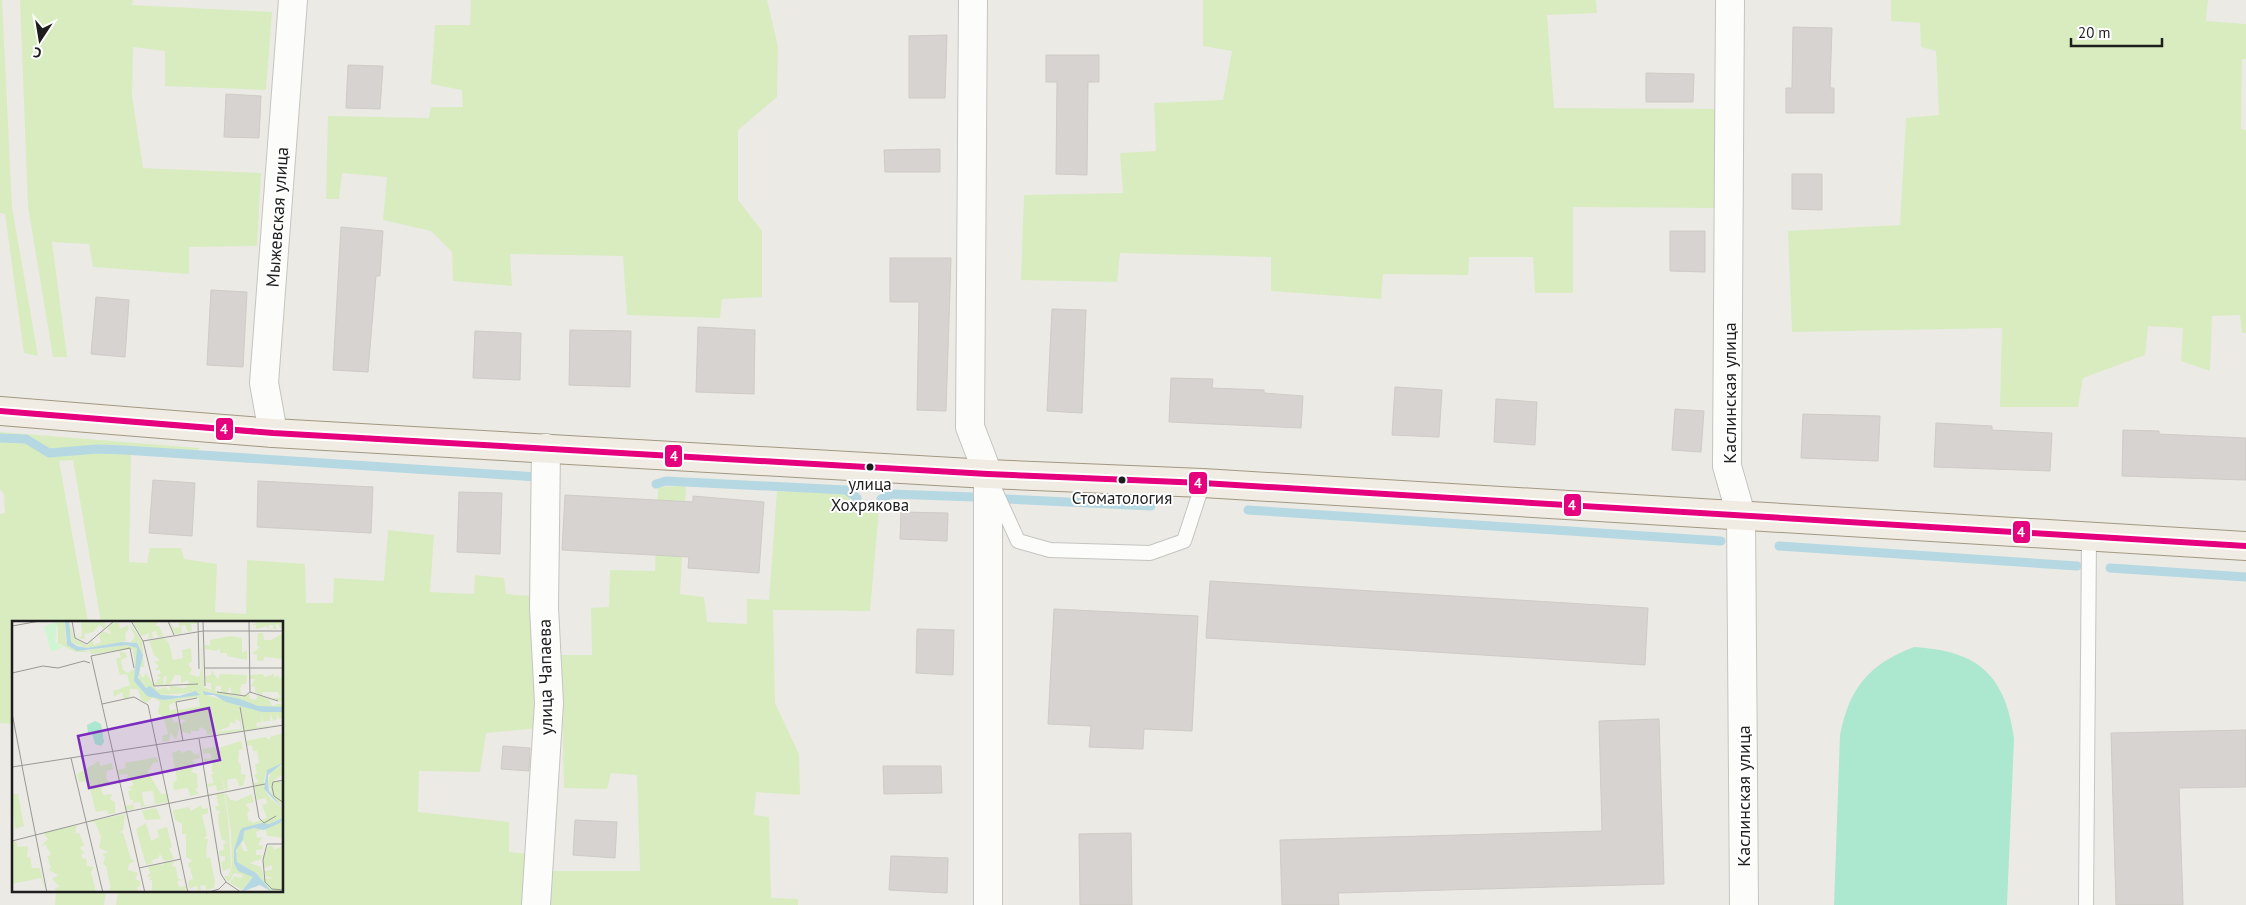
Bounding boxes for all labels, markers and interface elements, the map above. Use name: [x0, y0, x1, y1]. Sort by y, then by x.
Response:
north arrow: [15, 15, 65, 65]
scale bar: [2071, 15, 2162, 47]
text: 20 m: [2078, 23, 2111, 42]
text: С: [31, 43, 43, 62]
street label: Мыжевская улица: [261, 146, 293, 288]
street label: Каслинская улица: [1718, 322, 1741, 464]
line badge: 4: [215, 417, 234, 441]
text: 4: [220, 420, 228, 438]
line badge: 4: [664, 444, 683, 468]
text: 4: [670, 447, 678, 465]
marker: улица Хохрякова: [865, 462, 875, 472]
line badge: 4: [1188, 471, 1208, 495]
place label: улица Хохрякова: [831, 473, 909, 516]
text: 4: [1194, 474, 1202, 492]
marker: Стоматология: [1117, 475, 1127, 485]
place label: Стоматология: [1072, 487, 1172, 509]
line badge: 4: [1563, 493, 1582, 517]
text: 4: [1568, 496, 1576, 514]
line badge: 4: [2012, 520, 2031, 544]
text: 4: [2017, 523, 2025, 541]
street label: улица Чапаева: [532, 619, 558, 735]
inset map: [12, 621, 284, 892]
street label: Каслинская улица: [1732, 725, 1755, 867]

